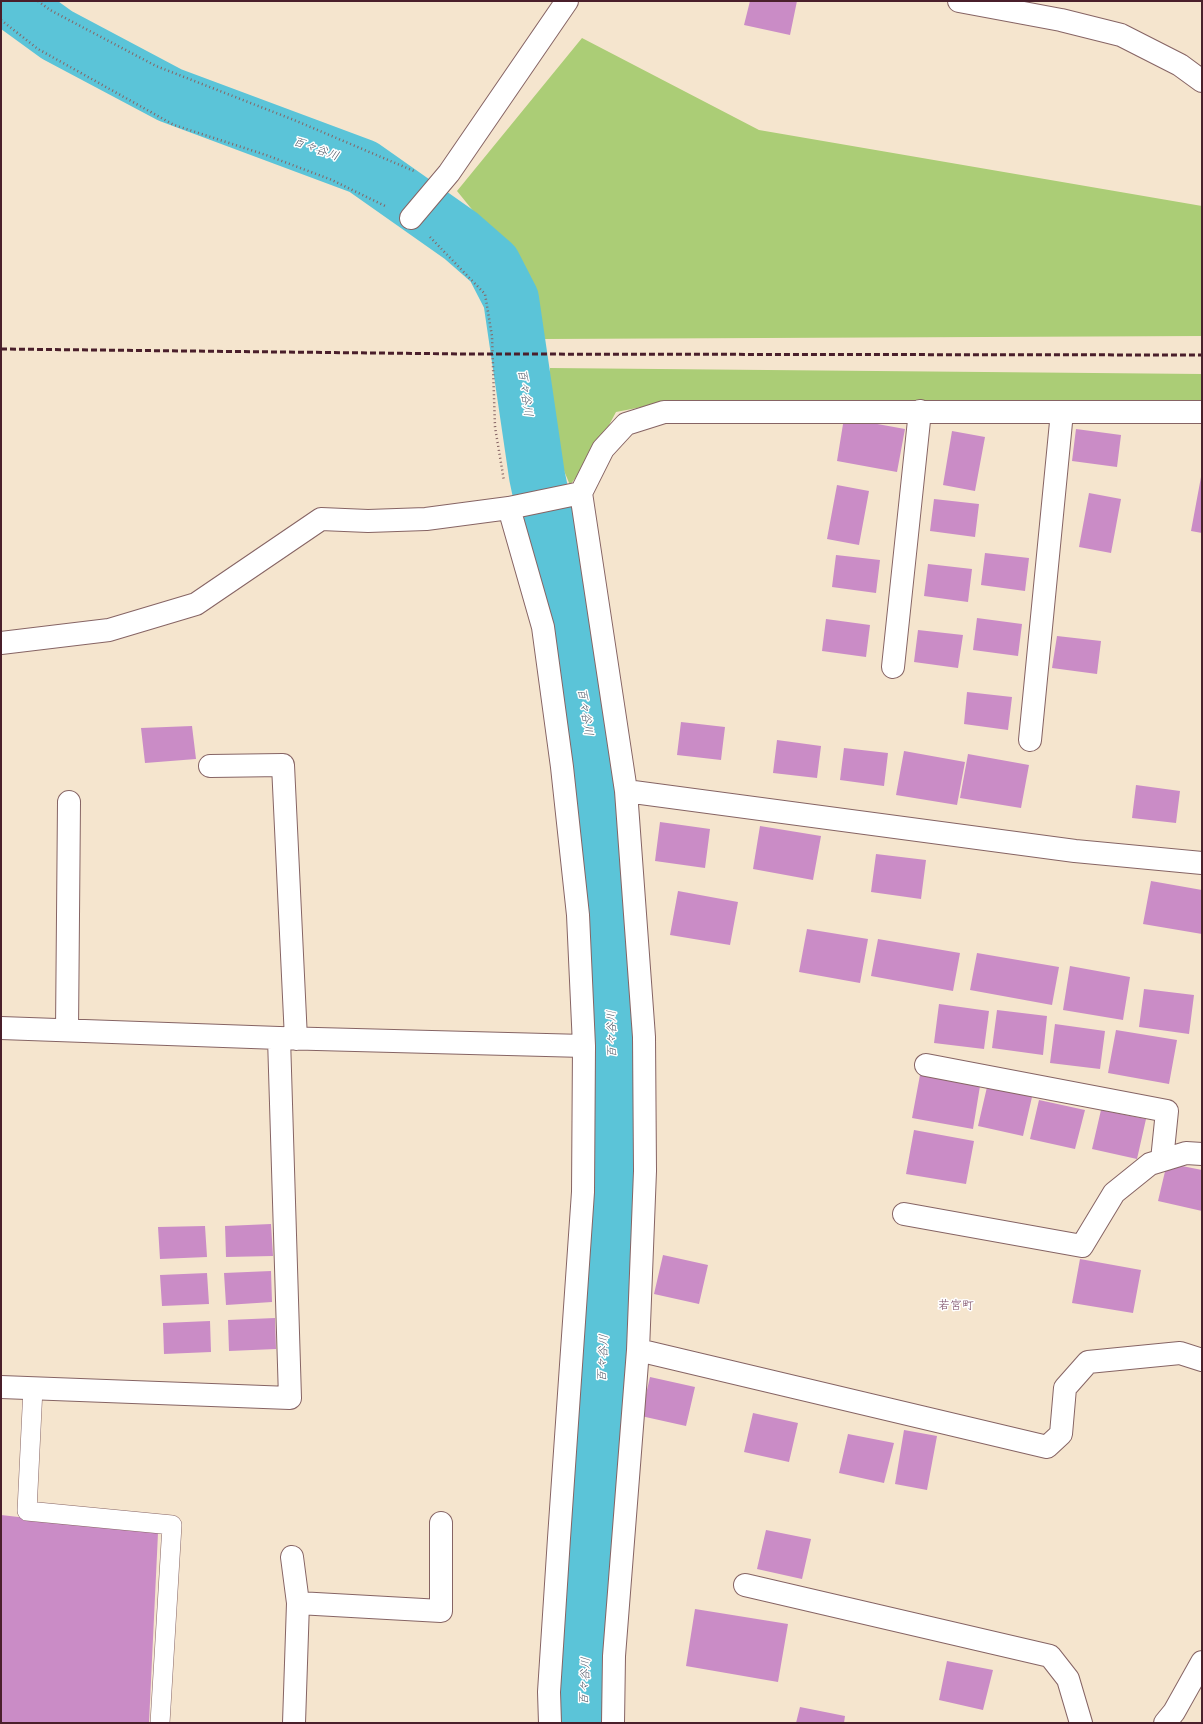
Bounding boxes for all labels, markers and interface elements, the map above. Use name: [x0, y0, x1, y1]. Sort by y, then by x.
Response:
water label: 百々谷川: [291, 134, 341, 164]
water label: 百々谷川: [515, 368, 535, 418]
water label: 百々谷川: [574, 687, 596, 737]
water label: 百々谷川: [604, 1010, 620, 1058]
district label: 若宮町: [938, 1299, 974, 1313]
water label: 百々谷川: [595, 1334, 611, 1382]
water label: 百々谷川: [577, 1657, 593, 1705]

